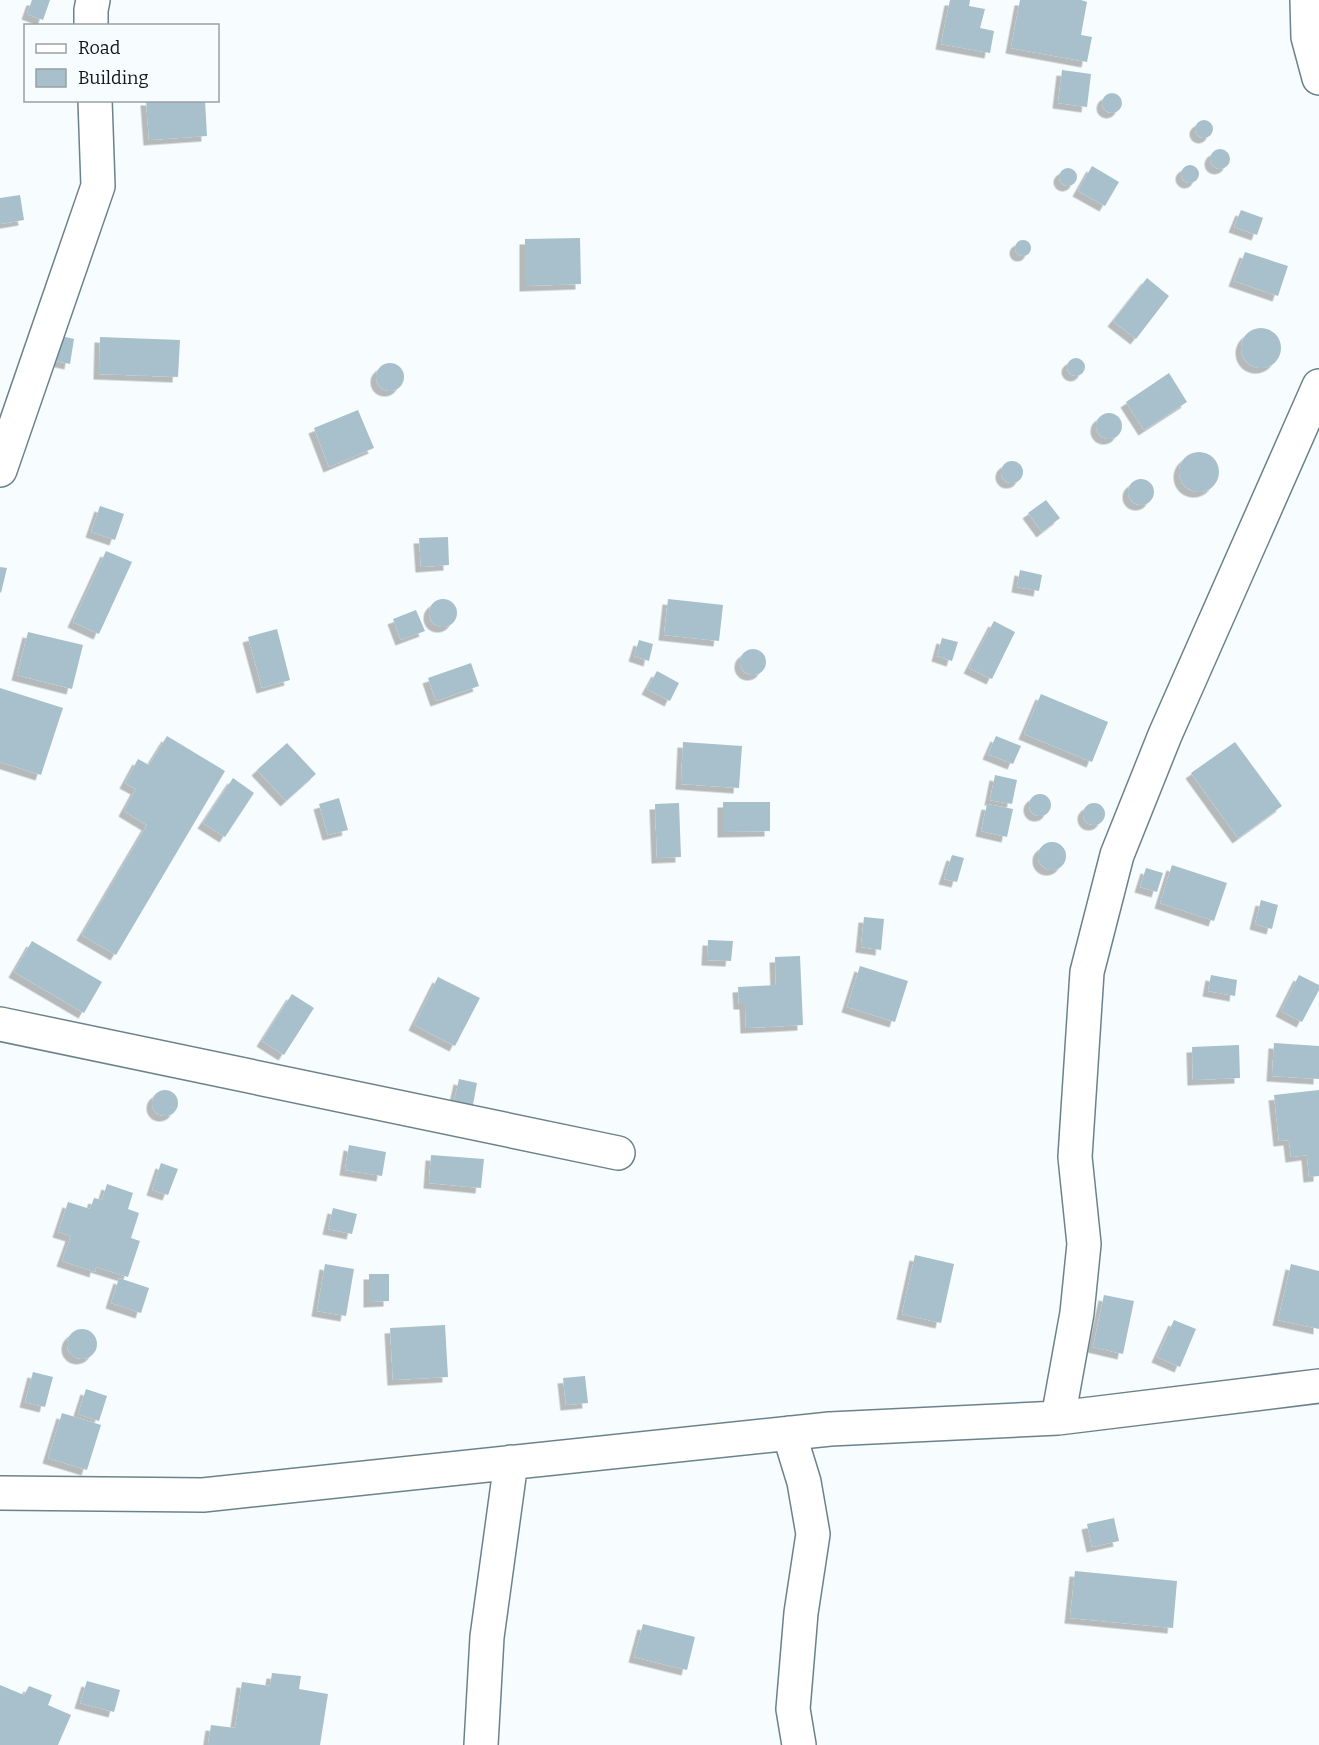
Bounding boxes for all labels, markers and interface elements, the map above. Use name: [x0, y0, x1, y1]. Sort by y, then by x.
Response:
legend: [24, 24, 219, 102]
text: Road: [78, 37, 121, 59]
text: Building: [78, 67, 149, 89]

